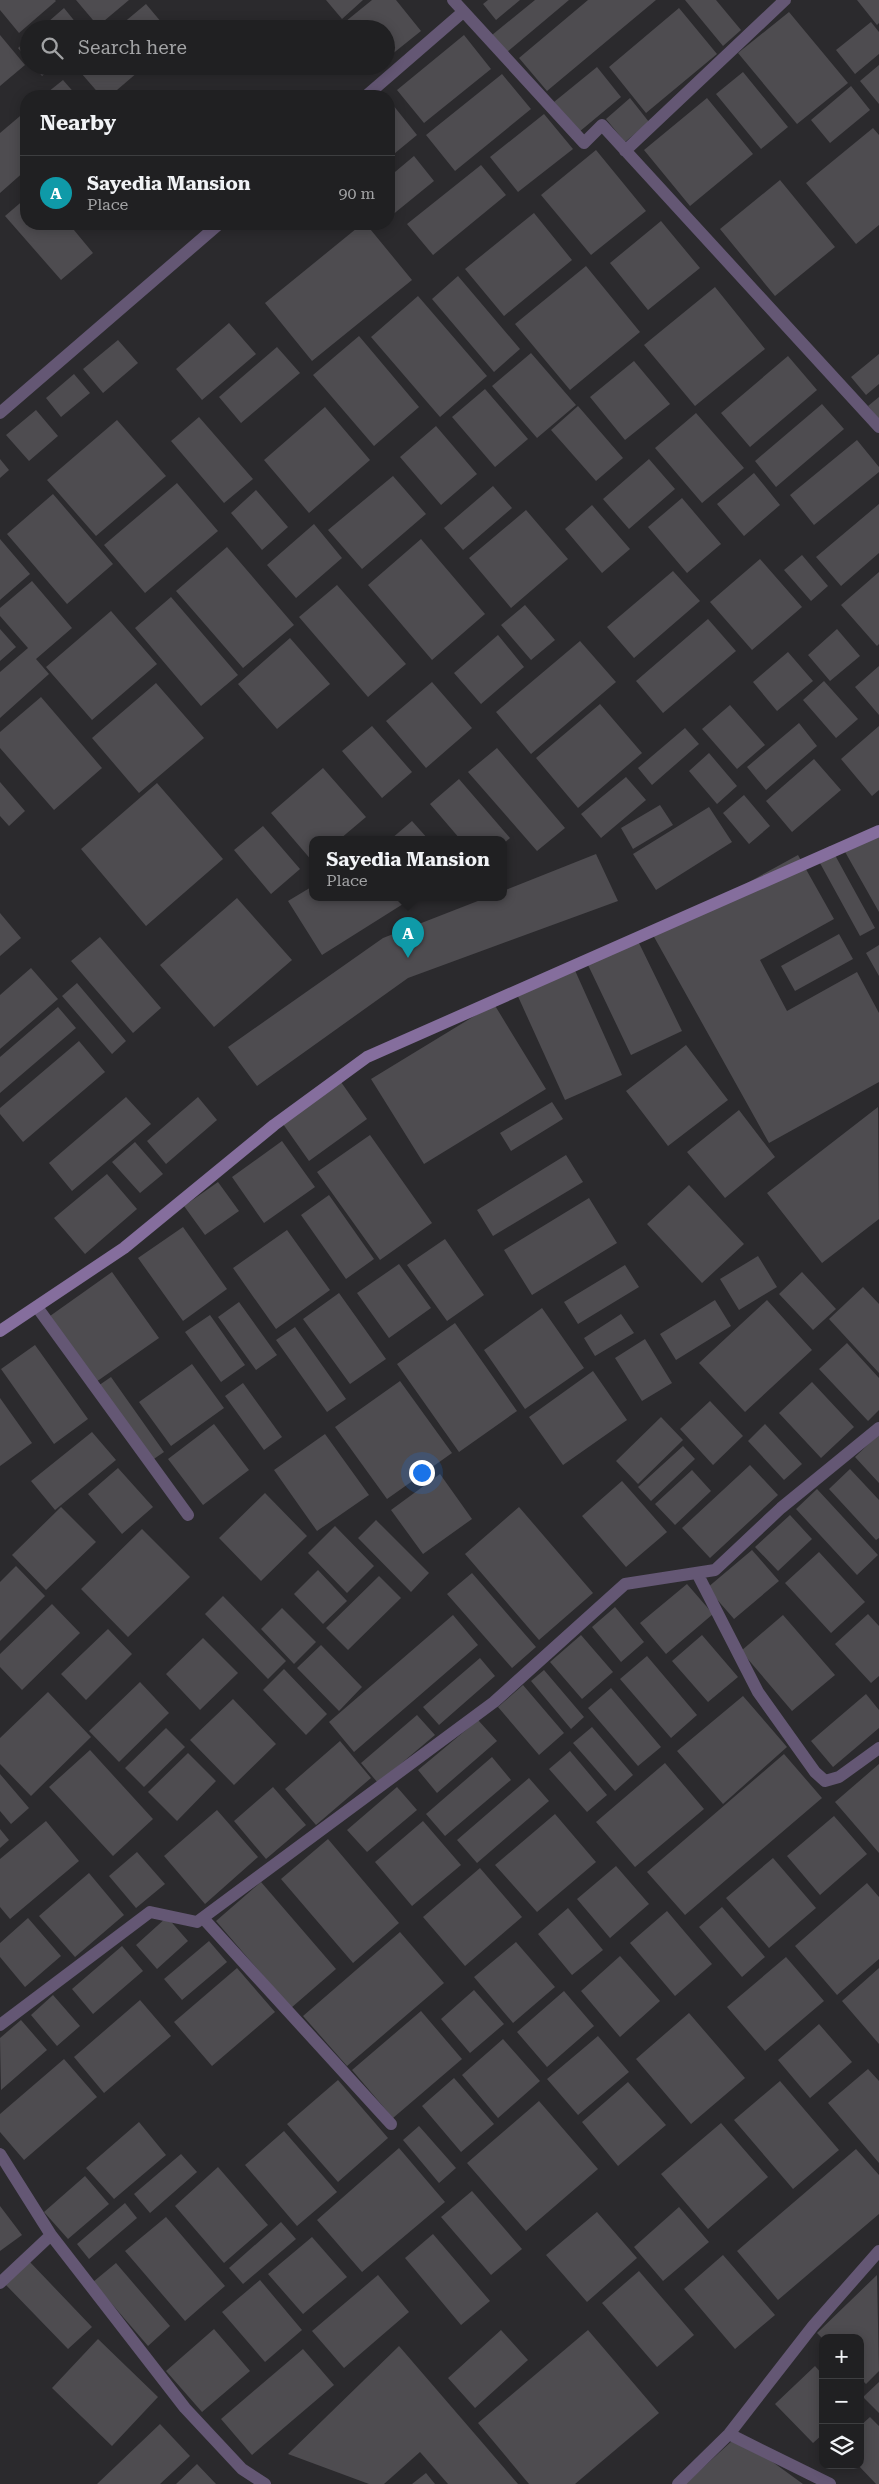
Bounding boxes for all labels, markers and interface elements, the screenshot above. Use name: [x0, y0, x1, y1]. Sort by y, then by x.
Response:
search box: [20, 20, 395, 75]
icon: search: [38, 34, 66, 62]
text: Search here: [78, 36, 187, 59]
text: Nearby: [40, 111, 116, 135]
text: Sayedia Mansion: [87, 172, 250, 195]
text: A: [50, 184, 62, 203]
text: 90 m: [338, 184, 375, 203]
text: Place: [87, 195, 128, 214]
popup: [309, 836, 507, 901]
text: Sayedia Mansion: [326, 848, 490, 871]
text: Place: [326, 871, 368, 890]
pin: A: [392, 917, 424, 958]
your location: [409, 1460, 435, 1486]
map controls: [819, 2334, 864, 2469]
button: +: [819, 2334, 864, 2379]
button: −: [819, 2379, 864, 2424]
button: layers: [819, 2424, 864, 2469]

